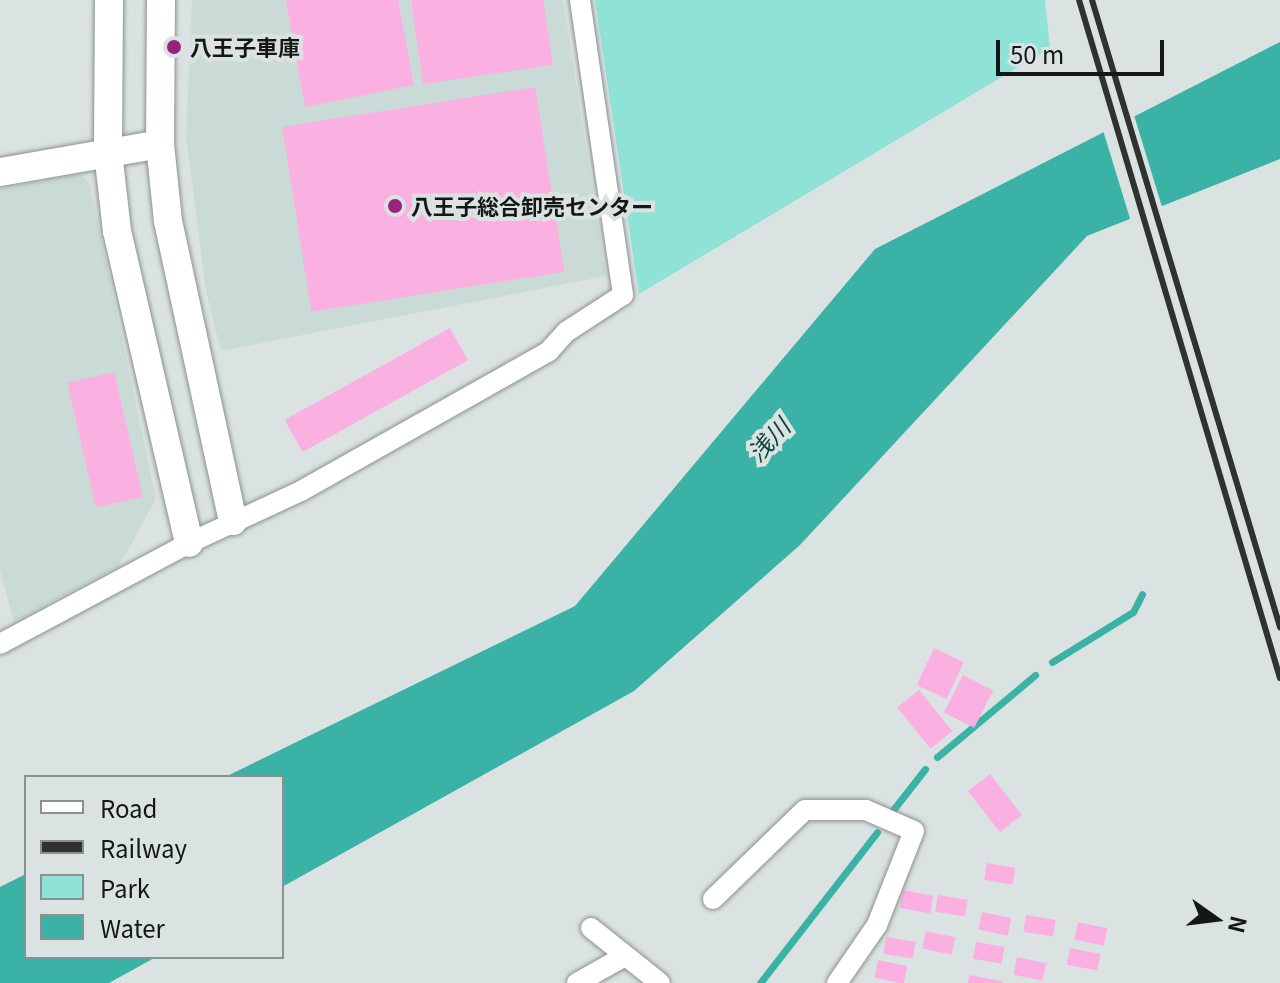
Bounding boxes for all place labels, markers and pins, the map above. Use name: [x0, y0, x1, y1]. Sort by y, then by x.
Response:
place label: 八王子車庫: [190, 34, 300, 60]
marker: 八王子車庫: [165, 38, 183, 56]
place label: 八王子総合卸売センター: [411, 193, 653, 219]
marker: 八王子総合卸売センター: [386, 197, 404, 215]

